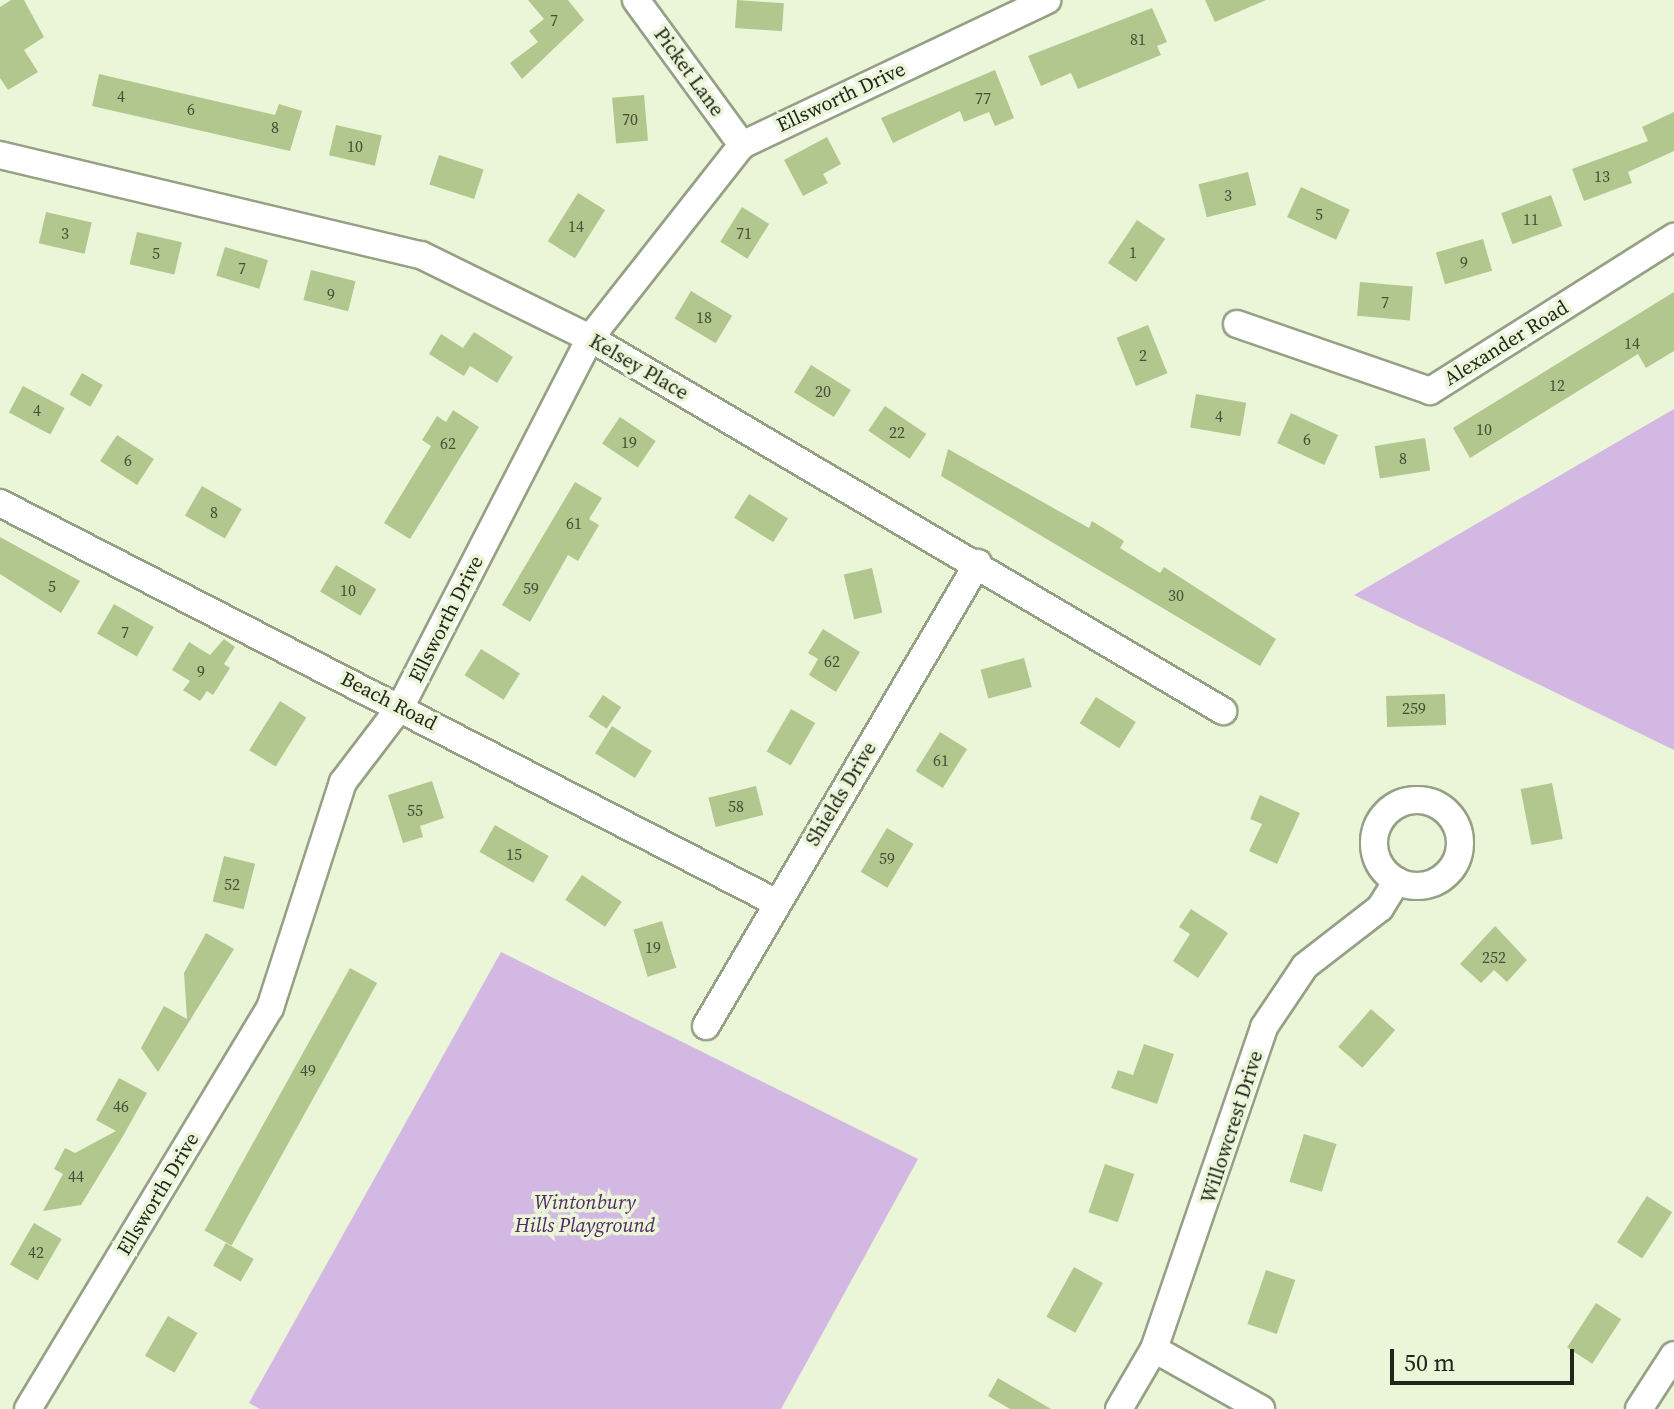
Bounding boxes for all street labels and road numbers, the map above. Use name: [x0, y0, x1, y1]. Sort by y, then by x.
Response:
street label: Picket Lane: [649, 23, 729, 121]
street label: Ellsworth Drive: [773, 57, 909, 137]
street label: Alexander Road: [1439, 295, 1573, 391]
street label: Kelsey Place: [585, 329, 693, 405]
street label: Ellsworth Drive: [404, 552, 488, 686]
street label: Beach Road: [337, 667, 441, 735]
street label: Shields Drive: [801, 738, 881, 850]
street label: Willowcrest Drive: [1196, 1048, 1268, 1206]
street label: Ellsworth Drive: [112, 1128, 204, 1260]

